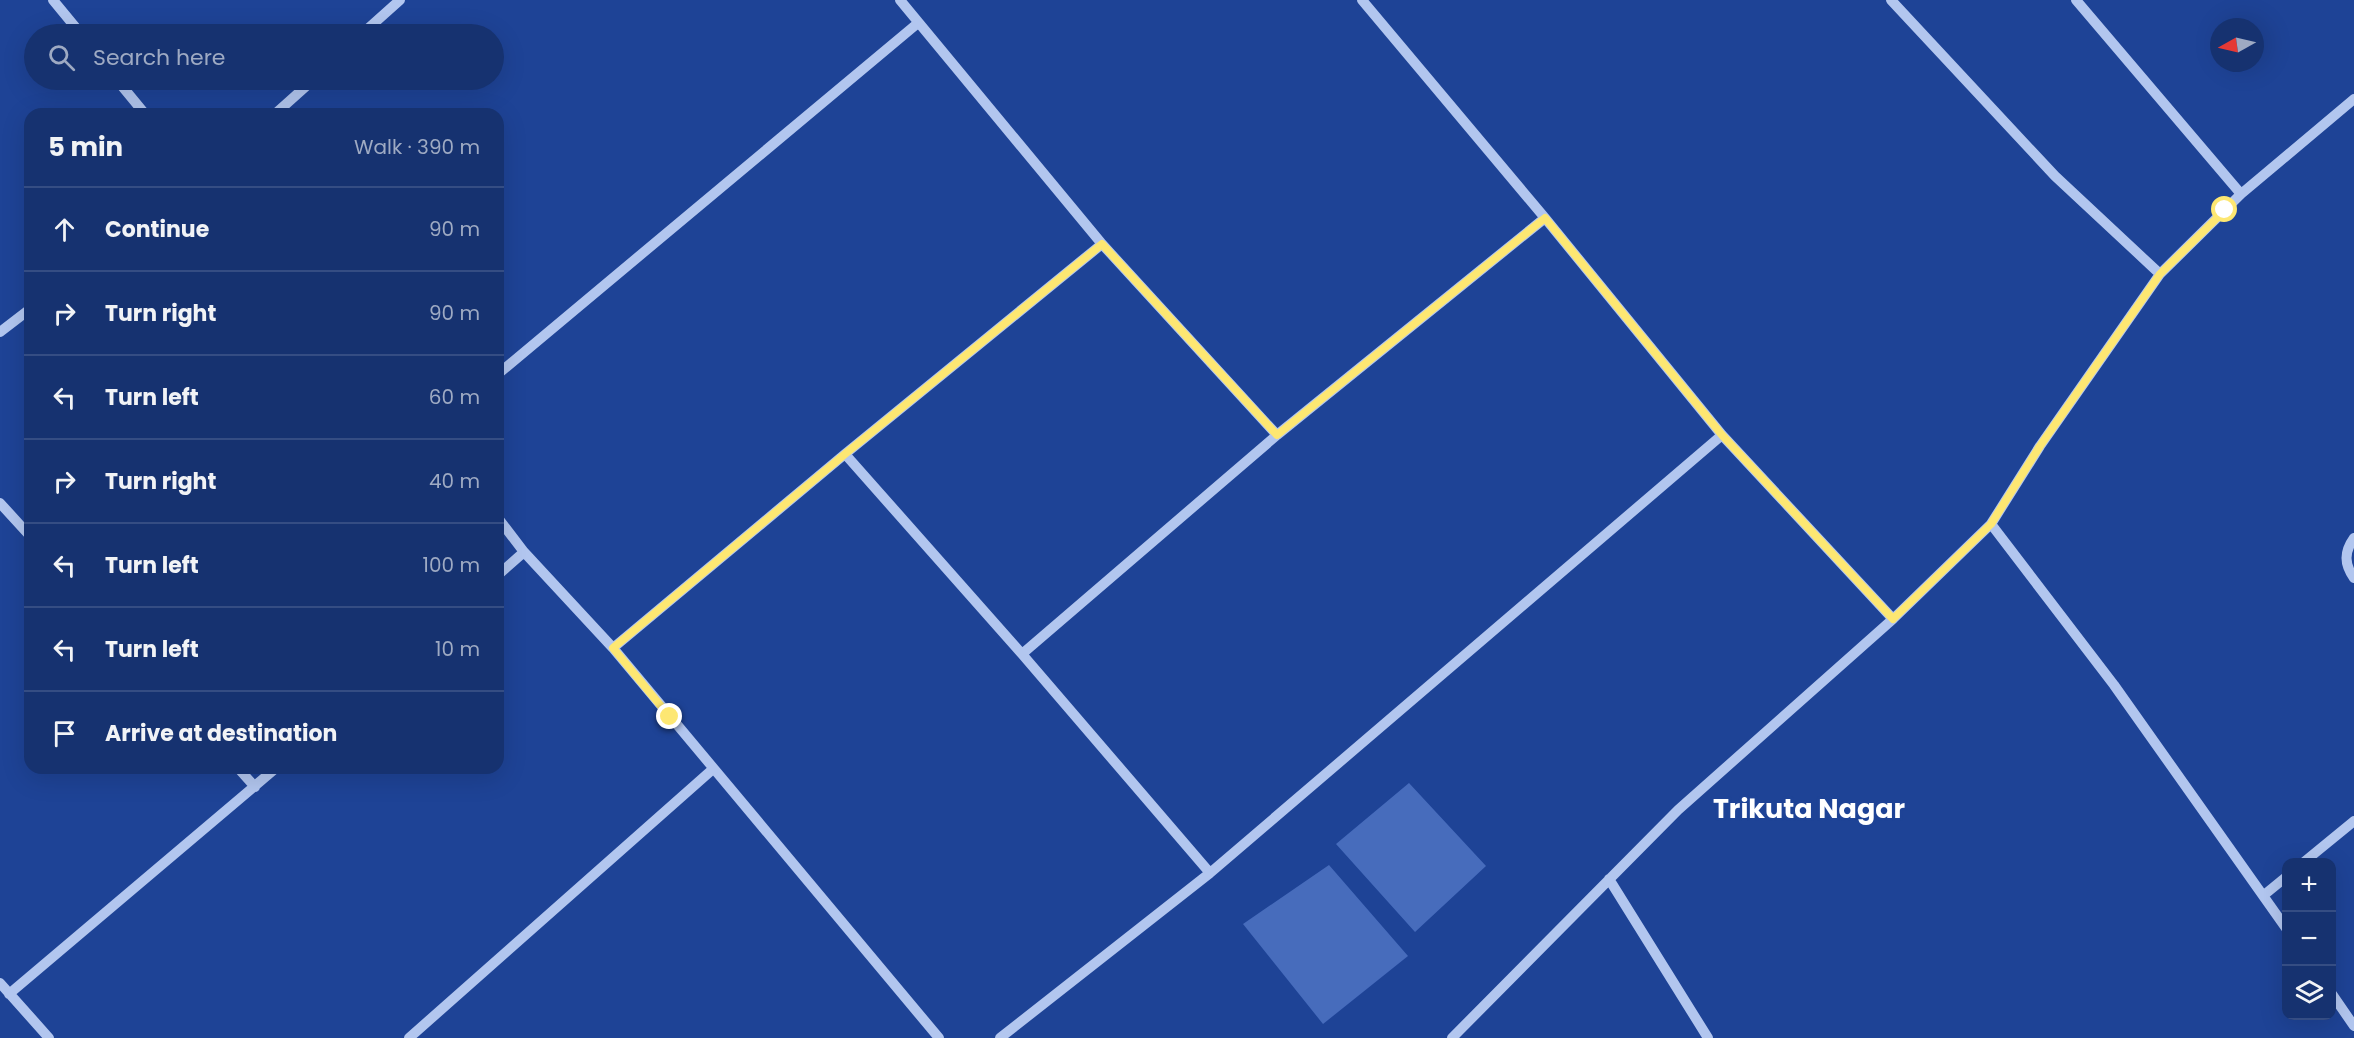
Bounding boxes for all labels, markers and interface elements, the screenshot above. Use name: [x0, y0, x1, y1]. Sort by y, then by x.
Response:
north arrow: [2210, 18, 2264, 72]
search box: [24, 24, 504, 90]
icon: search: [45, 41, 78, 74]
text: Search here: [93, 42, 226, 73]
text: 5 min: [48, 129, 123, 165]
text: Walk · 390 m: [354, 133, 480, 161]
route start: [2211, 196, 2237, 222]
icon: ahead: [48, 213, 81, 246]
text: Continue: [105, 214, 209, 245]
text: 90 m: [429, 215, 480, 243]
icon: right: [48, 297, 81, 330]
text: Turn right: [105, 298, 216, 329]
text: 90 m: [429, 299, 480, 327]
icon: left: [48, 381, 81, 414]
text: Turn left: [105, 382, 199, 413]
text: 60 m: [429, 383, 480, 411]
icon: right: [48, 465, 81, 498]
text: Turn right: [105, 466, 216, 497]
text: 40 m: [429, 467, 480, 495]
icon: left: [48, 549, 81, 582]
text: Turn left: [105, 550, 199, 581]
text: 100 m: [423, 551, 480, 579]
icon: left: [48, 633, 81, 666]
text: Turn left: [105, 634, 199, 665]
text: 10 m: [435, 635, 480, 663]
route end: [656, 703, 682, 729]
icon: arrive: [48, 717, 81, 750]
text: Arrive at destination: [105, 718, 337, 749]
district label: Trikuta Nagar: [1713, 790, 1906, 827]
map controls: [2282, 858, 2336, 1020]
button: +: [2282, 858, 2336, 912]
button: −: [2282, 912, 2336, 966]
button: layers: [2282, 966, 2336, 1020]

